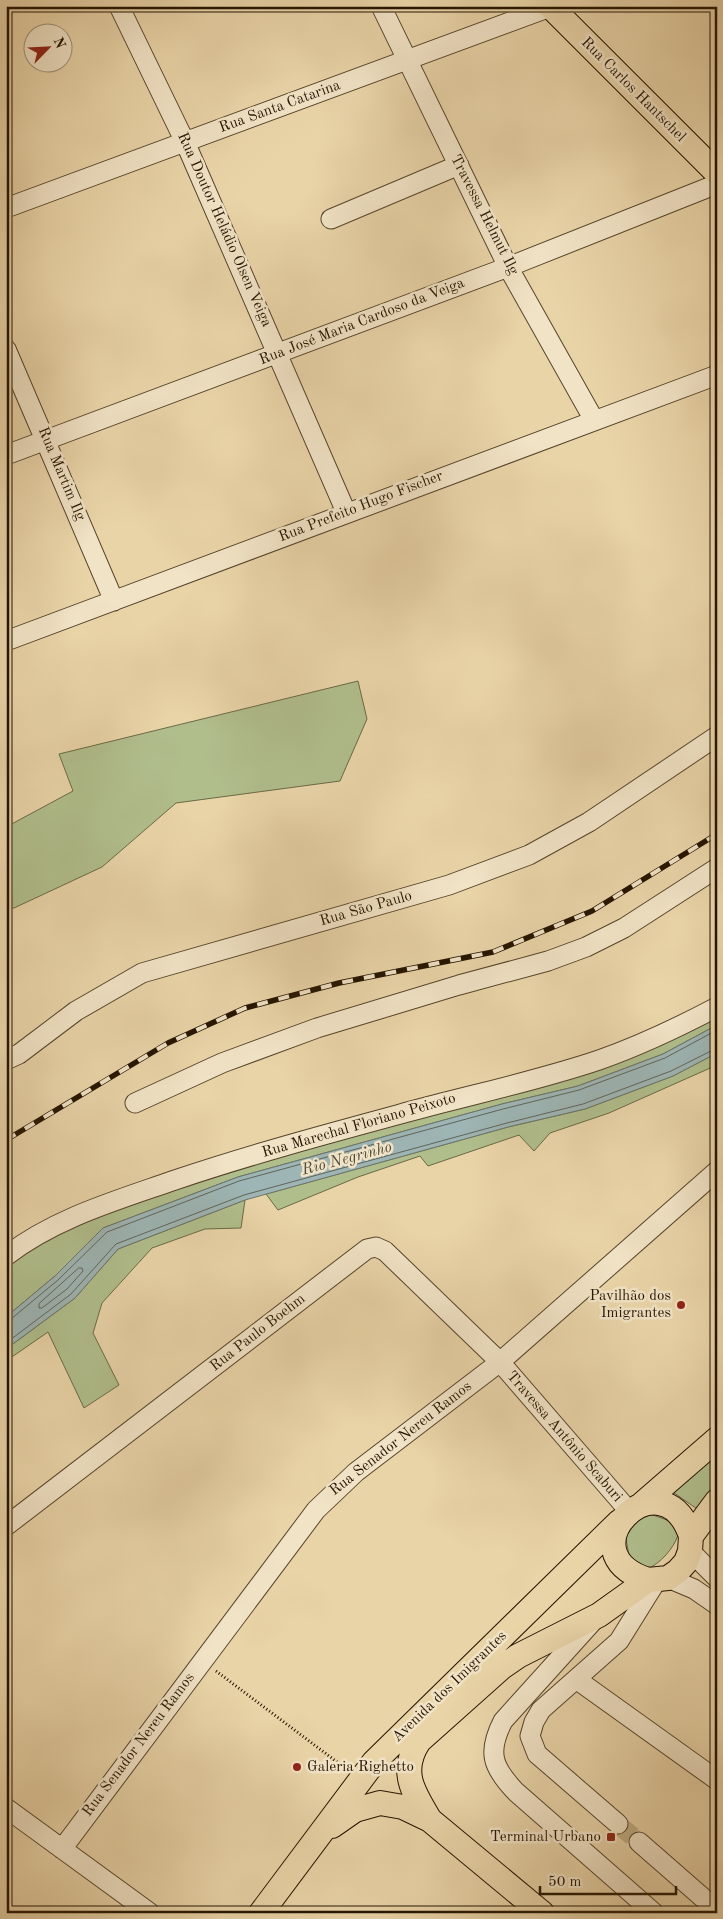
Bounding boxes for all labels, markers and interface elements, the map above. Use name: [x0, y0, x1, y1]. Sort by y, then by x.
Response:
north arrow: [22, 22, 72, 72]
text: N: [50, 35, 68, 51]
street label: Rua Carlos Hantschel: [578, 35, 688, 145]
street label: Rua Santa Catarina: [217, 78, 343, 136]
street label: Rua Doutor Heládio Olsen Veiga: [174, 131, 274, 330]
street label: Travessa Helmut Ilg: [447, 152, 521, 278]
street label: Rua José Maria Cardoso da Veiga: [257, 276, 467, 368]
street label: Rua Martim Ilg: [35, 425, 87, 523]
street label: Rua Prefeito Hugo Fischer: [277, 469, 445, 545]
street label: Rua São Paulo: [318, 889, 414, 929]
street label: Rua Marechal Floriano Peixoto: [260, 1091, 458, 1161]
water label: Rio Negrinho: [299, 1139, 394, 1179]
place label: Pavilhão dos Imigrantes: [589, 1289, 671, 1321]
street label: Rua Paulo Boehm: [208, 1291, 308, 1375]
marker: Pavilhão dos Imigrantes: [675, 1299, 687, 1311]
street label: Travessa Antônio Scaburi: [503, 1369, 625, 1505]
street label: Rua Senador Nereu Ramos: [327, 1379, 475, 1499]
street label: Avenida dos Imigrantes: [390, 1629, 510, 1745]
street label: Rua Senador Nereu Ramos: [80, 1670, 198, 1820]
place label: Galeria Righetto: [307, 1760, 414, 1775]
marker: Galeria Righetto: [291, 1761, 303, 1773]
place label: Terminal Urbano: [490, 1830, 601, 1845]
marker: Terminal Urbano: [605, 1831, 617, 1843]
scale bar: [540, 1864, 677, 1896]
text: 50 m: [548, 1875, 582, 1890]

